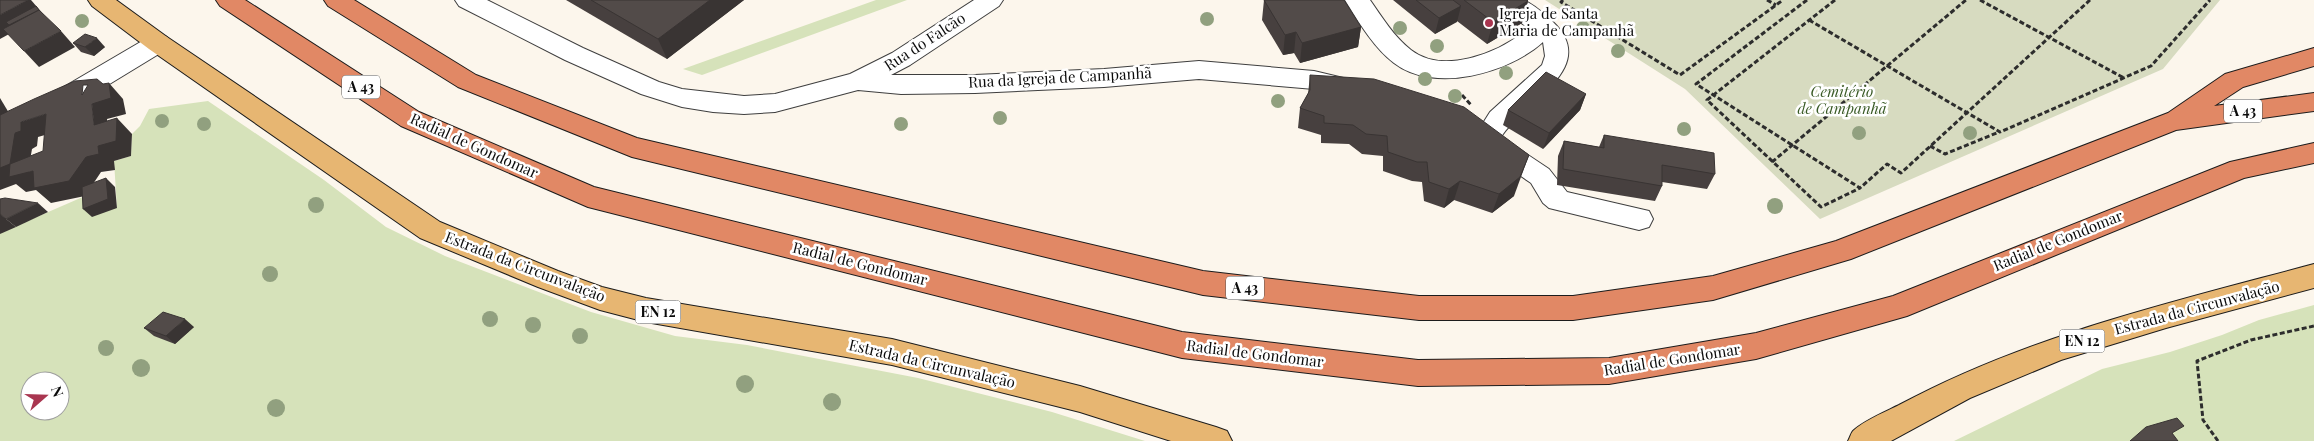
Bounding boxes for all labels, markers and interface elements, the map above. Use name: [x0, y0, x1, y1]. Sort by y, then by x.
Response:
place label: Igreja de Santa Maria de Campanhã: [1499, 3, 1635, 40]
street label: Rua do Falcão: [880, 7, 969, 75]
marker: Igreja de Santa Maria de Campanhã: [1483, 17, 1495, 29]
street label: Rua da Igreja de Campanhã: [968, 62, 1153, 92]
road number: A 43: [342, 75, 380, 98]
park label: Cemitério de Campanhã: [1797, 81, 1888, 118]
road number: A 43: [2224, 100, 2262, 122]
street label: Radial de Gondomar: [407, 108, 542, 182]
street label: Radial de Gondomar: [1990, 205, 2126, 275]
street label: Estrada da Circunvalação: [442, 226, 608, 306]
street label: Radial de Gondomar: [791, 237, 930, 289]
street label: Estrada da Circunvalação: [2112, 275, 2282, 339]
road number: A 43: [1226, 276, 1264, 300]
road number: EN 12: [636, 300, 680, 324]
road number: EN 12: [2060, 330, 2104, 352]
street label: Estrada da Circunvalação: [847, 334, 1017, 392]
street label: Radial de Gondomar: [1185, 335, 1325, 371]
street label: Radial de Gondomar: [1602, 338, 1742, 380]
north arrow: [20, 371, 70, 421]
text: N: [47, 383, 68, 399]

